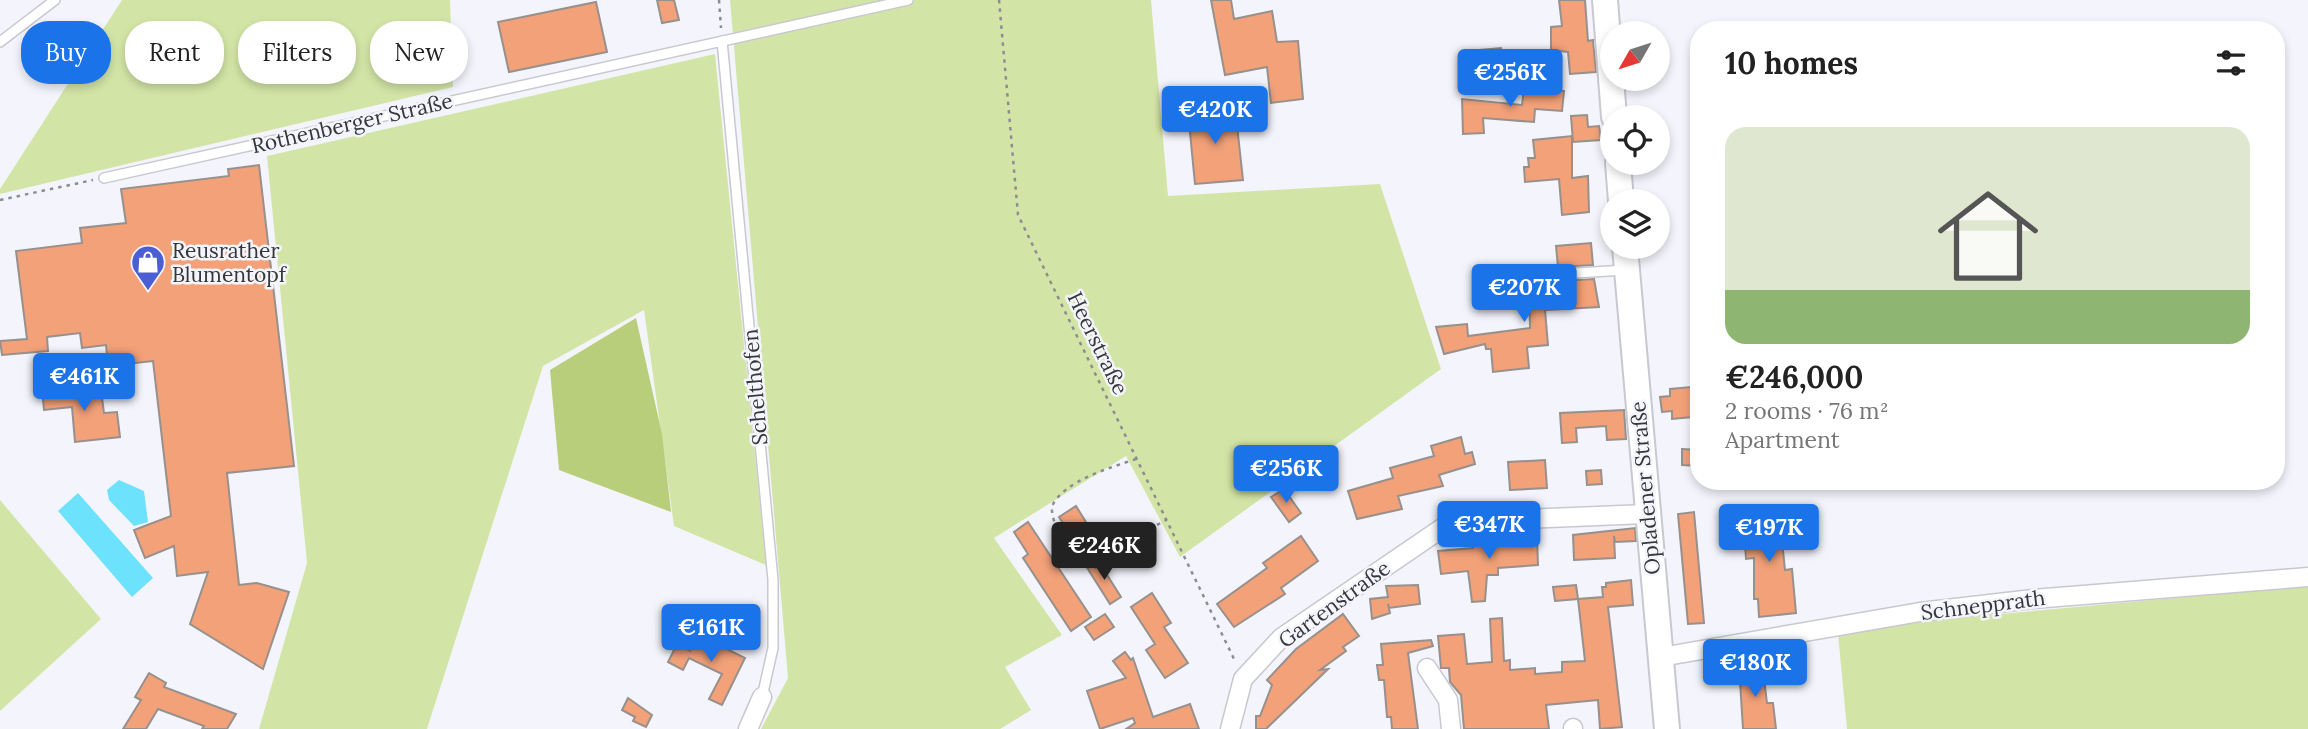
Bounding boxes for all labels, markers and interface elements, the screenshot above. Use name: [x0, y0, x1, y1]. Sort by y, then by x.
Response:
chip: Buy: [21, 21, 111, 84]
chip: Rent: [125, 21, 224, 84]
chip: Filters: [238, 21, 356, 84]
chip: New: [370, 21, 468, 84]
north arrow: [1600, 21, 1670, 91]
map controls: [1600, 21, 1670, 259]
text: 10 homes: [1725, 44, 1858, 82]
icon: filters: [2212, 44, 2250, 82]
pin: €256K: [1461, 50, 1559, 109]
text: €256K: [1474, 57, 1546, 86]
pin: €420K: [1166, 86, 1264, 146]
street label: Rothenberger Straße: [249, 87, 455, 159]
text: €420K: [1178, 94, 1252, 123]
button: locate: [1600, 105, 1670, 175]
icon: home: [1925, 173, 2051, 299]
button: layers: [1600, 189, 1670, 259]
place label: Reusrather Blumentopf: [172, 237, 288, 288]
shop icon: Reusrather Blumentopf: [129, 243, 167, 292]
pin: €207K: [1475, 264, 1573, 324]
text: €207K: [1488, 272, 1560, 301]
street label: Heerstraße: [1062, 287, 1134, 399]
street label: Schelthofen: [736, 327, 774, 446]
pin: €461K: [35, 354, 133, 413]
text: €246,000: [1725, 358, 1863, 396]
text: €461K: [49, 361, 119, 390]
text: 2 rooms · 76 m²: [1725, 396, 1889, 425]
street label: Opladener Straße: [1624, 400, 1666, 576]
text: Apartment: [1725, 425, 1840, 454]
pin: €256K: [1237, 446, 1335, 505]
text: €256K: [1250, 453, 1322, 482]
pin: €347K: [1440, 502, 1538, 561]
pin: €197K: [1720, 504, 1818, 564]
text: €347K: [1453, 509, 1525, 538]
text: €197K: [1735, 512, 1803, 541]
pin: €246K: [1055, 522, 1153, 582]
text: €246K: [1067, 530, 1141, 559]
street label: Gartenstraße: [1273, 554, 1395, 654]
street label: Schnepprath: [1919, 584, 2047, 626]
pin: €161K: [662, 604, 760, 664]
text: €161K: [678, 612, 744, 641]
pin: €180K: [1706, 640, 1804, 699]
text: €180K: [1719, 647, 1791, 676]

